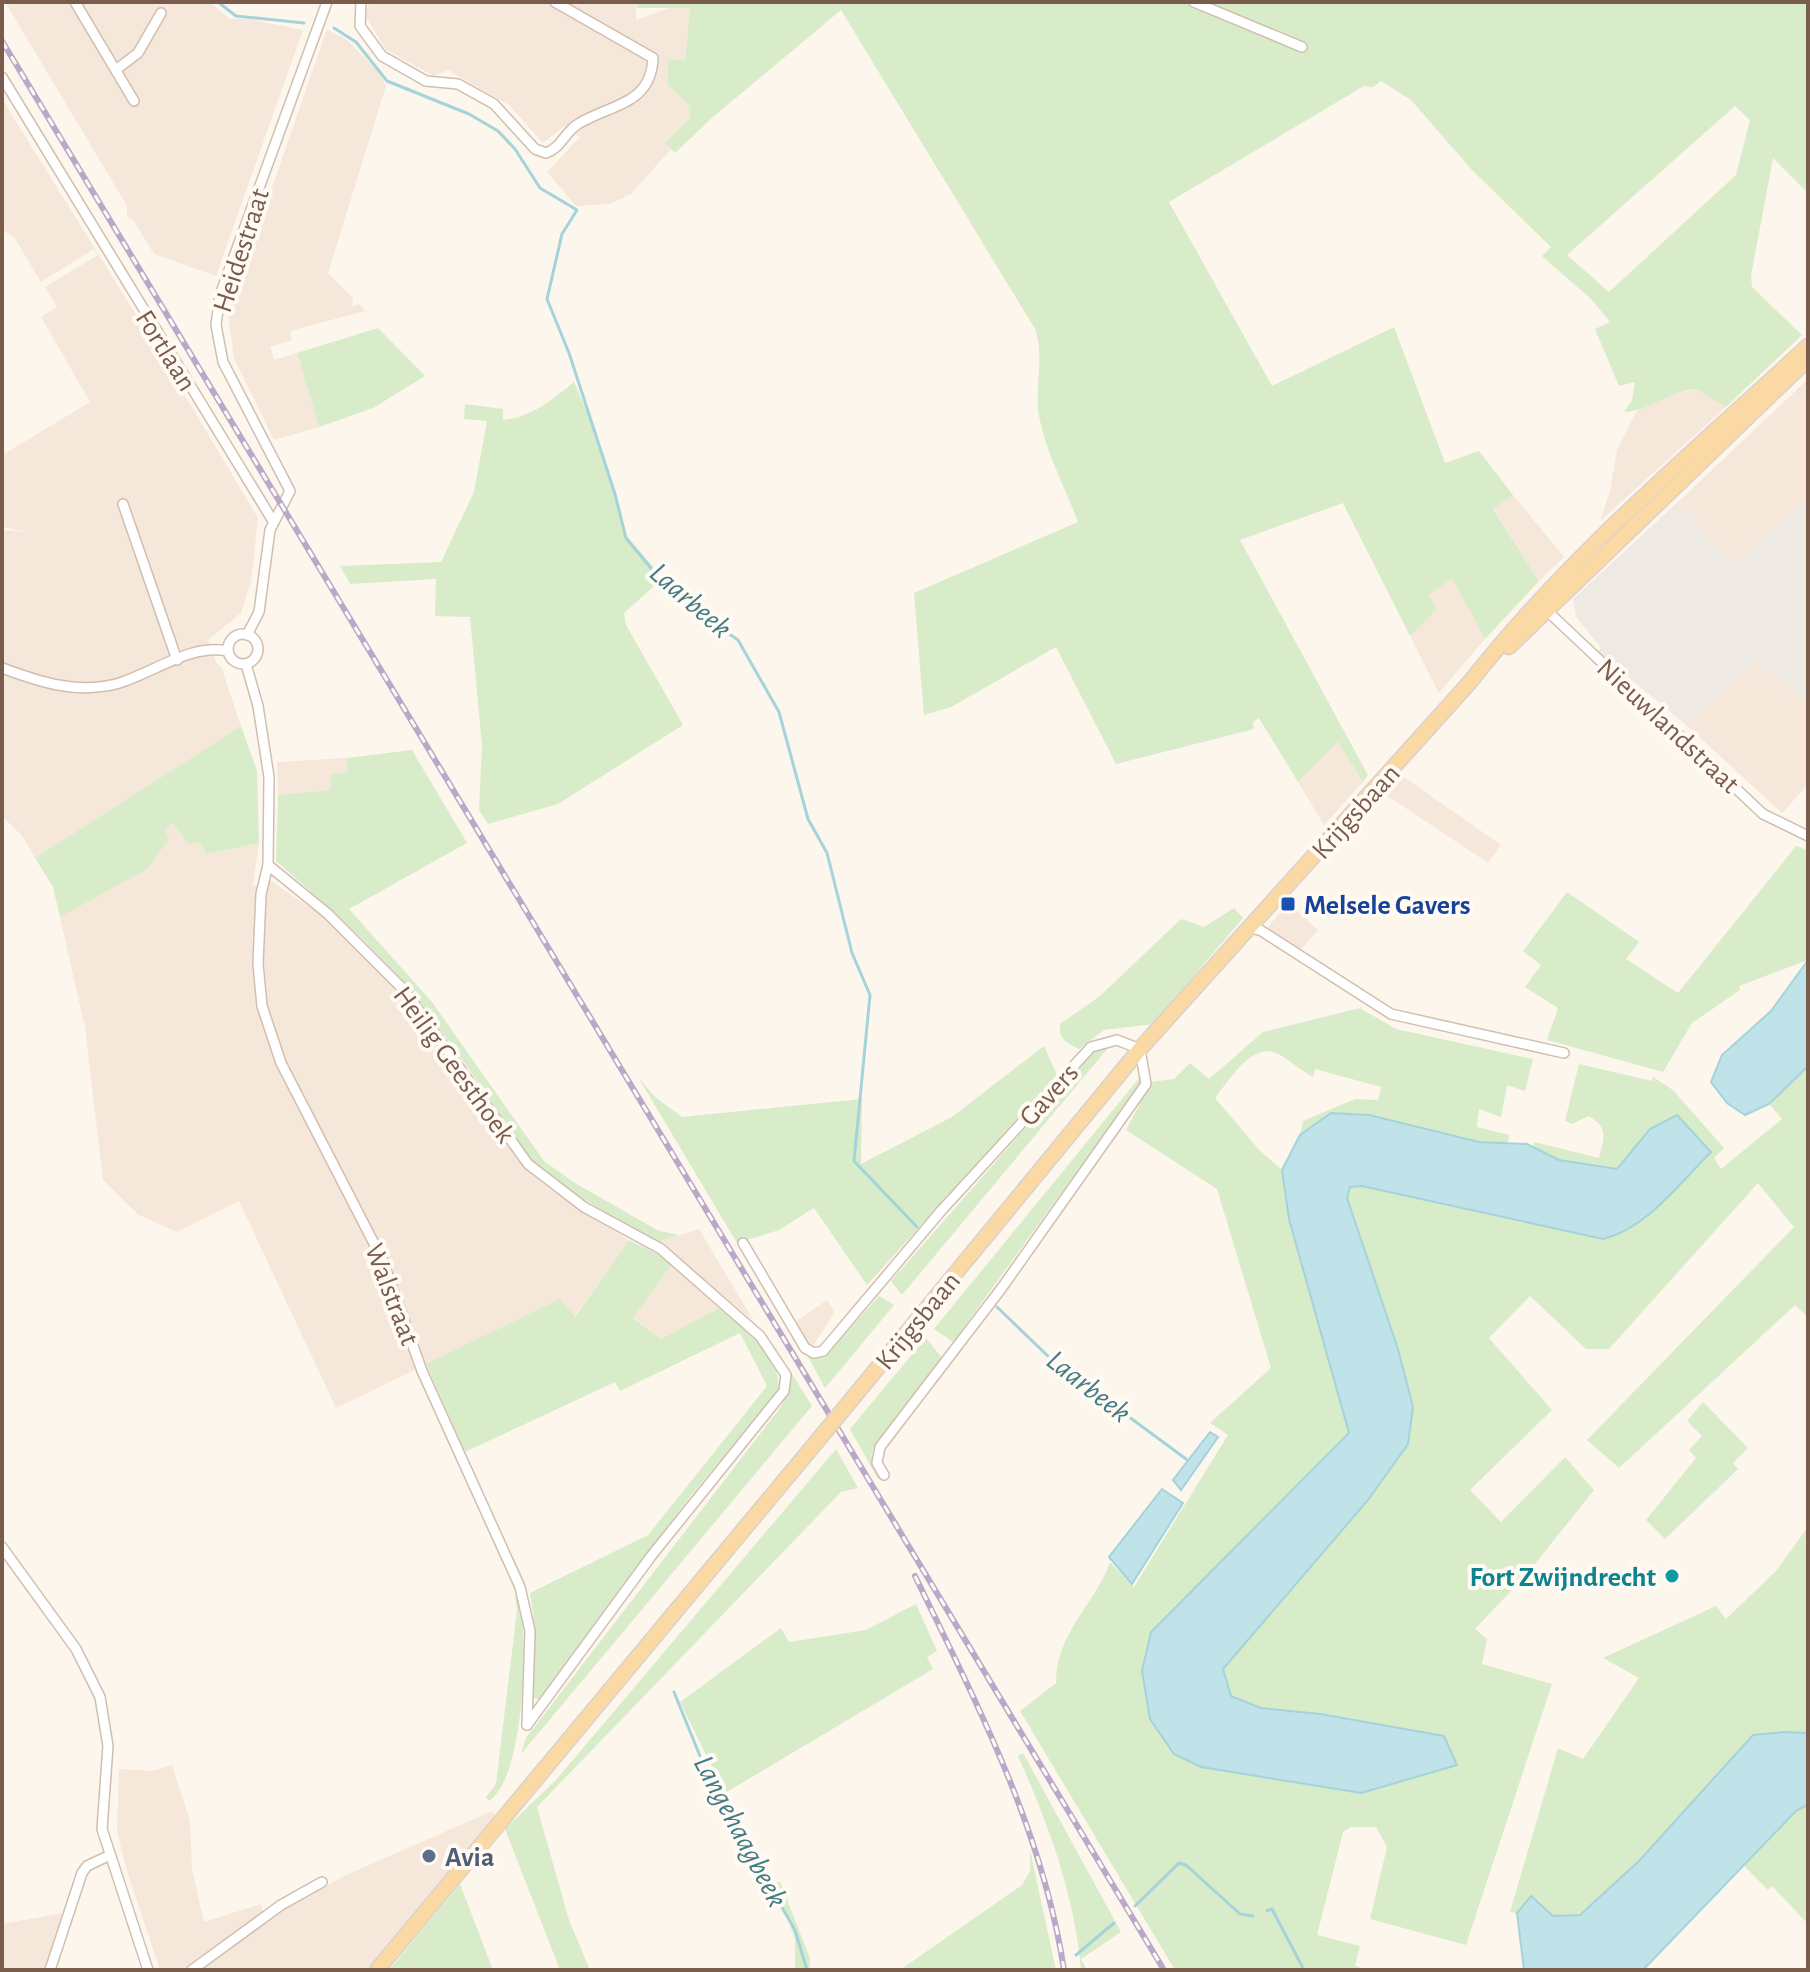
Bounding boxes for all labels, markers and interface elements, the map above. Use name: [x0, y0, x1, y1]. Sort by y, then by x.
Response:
street label: Heidestraat: [209, 185, 275, 316]
street label: Fortlaan: [130, 306, 201, 396]
water label: Laarbeek: [644, 557, 737, 644]
street label: Nieuwlandstraat: [1591, 654, 1744, 799]
street label: Krijgsbaan: [1307, 760, 1406, 865]
place label: Melsele Gavers: [1304, 892, 1471, 920]
marker: Melsele Gavers: [1279, 895, 1297, 913]
street label: Heilig Geesthoek: [388, 982, 519, 1149]
street label: Gavers: [1015, 1059, 1084, 1132]
street label: Walstraat: [359, 1240, 423, 1349]
street label: Krijgsbaan: [871, 1267, 966, 1375]
water label: Laarbeek: [1041, 1345, 1136, 1429]
place label: Fort Zwijndrecht: [1470, 1564, 1657, 1592]
marker: Fort Zwijndrecht: [1663, 1567, 1681, 1585]
water label: Langehaagbeek: [688, 1751, 793, 1912]
place label: Avia: [445, 1844, 494, 1872]
marker: Avia: [420, 1847, 438, 1865]

